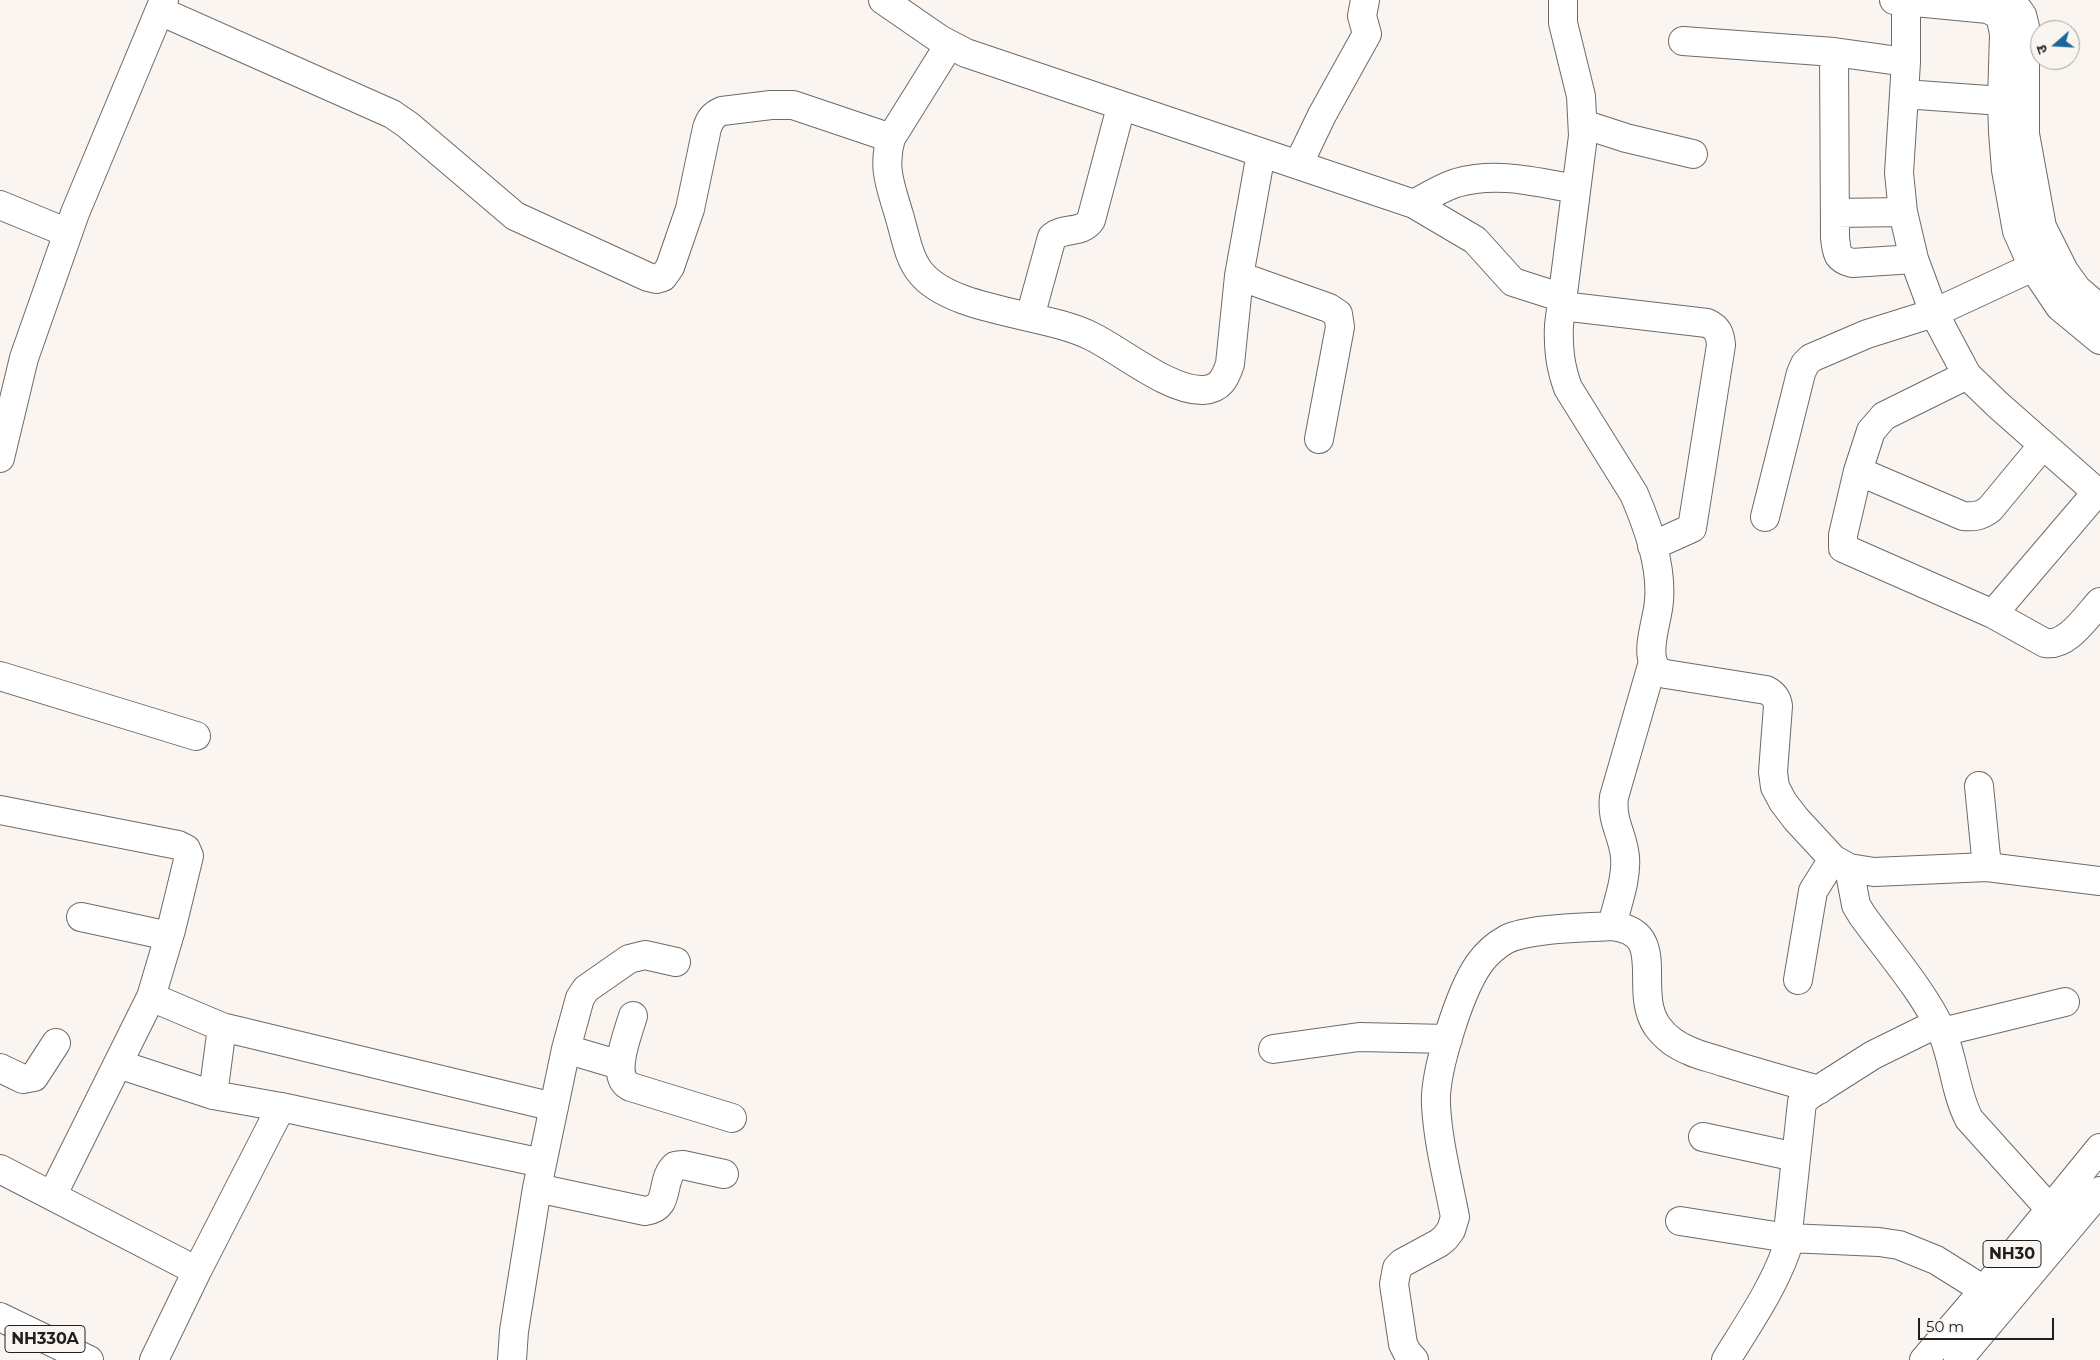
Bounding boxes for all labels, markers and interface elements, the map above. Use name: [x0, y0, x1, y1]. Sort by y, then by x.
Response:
north arrow: [2030, 20, 2080, 70]
text: उ: [2032, 43, 2052, 56]
road number: NH30: [1983, 1240, 2041, 1268]
scale bar: [1920, 1308, 2056, 1340]
text: 50 m: [1926, 1317, 1964, 1336]
road number: NH330A: [5, 1326, 85, 1352]

